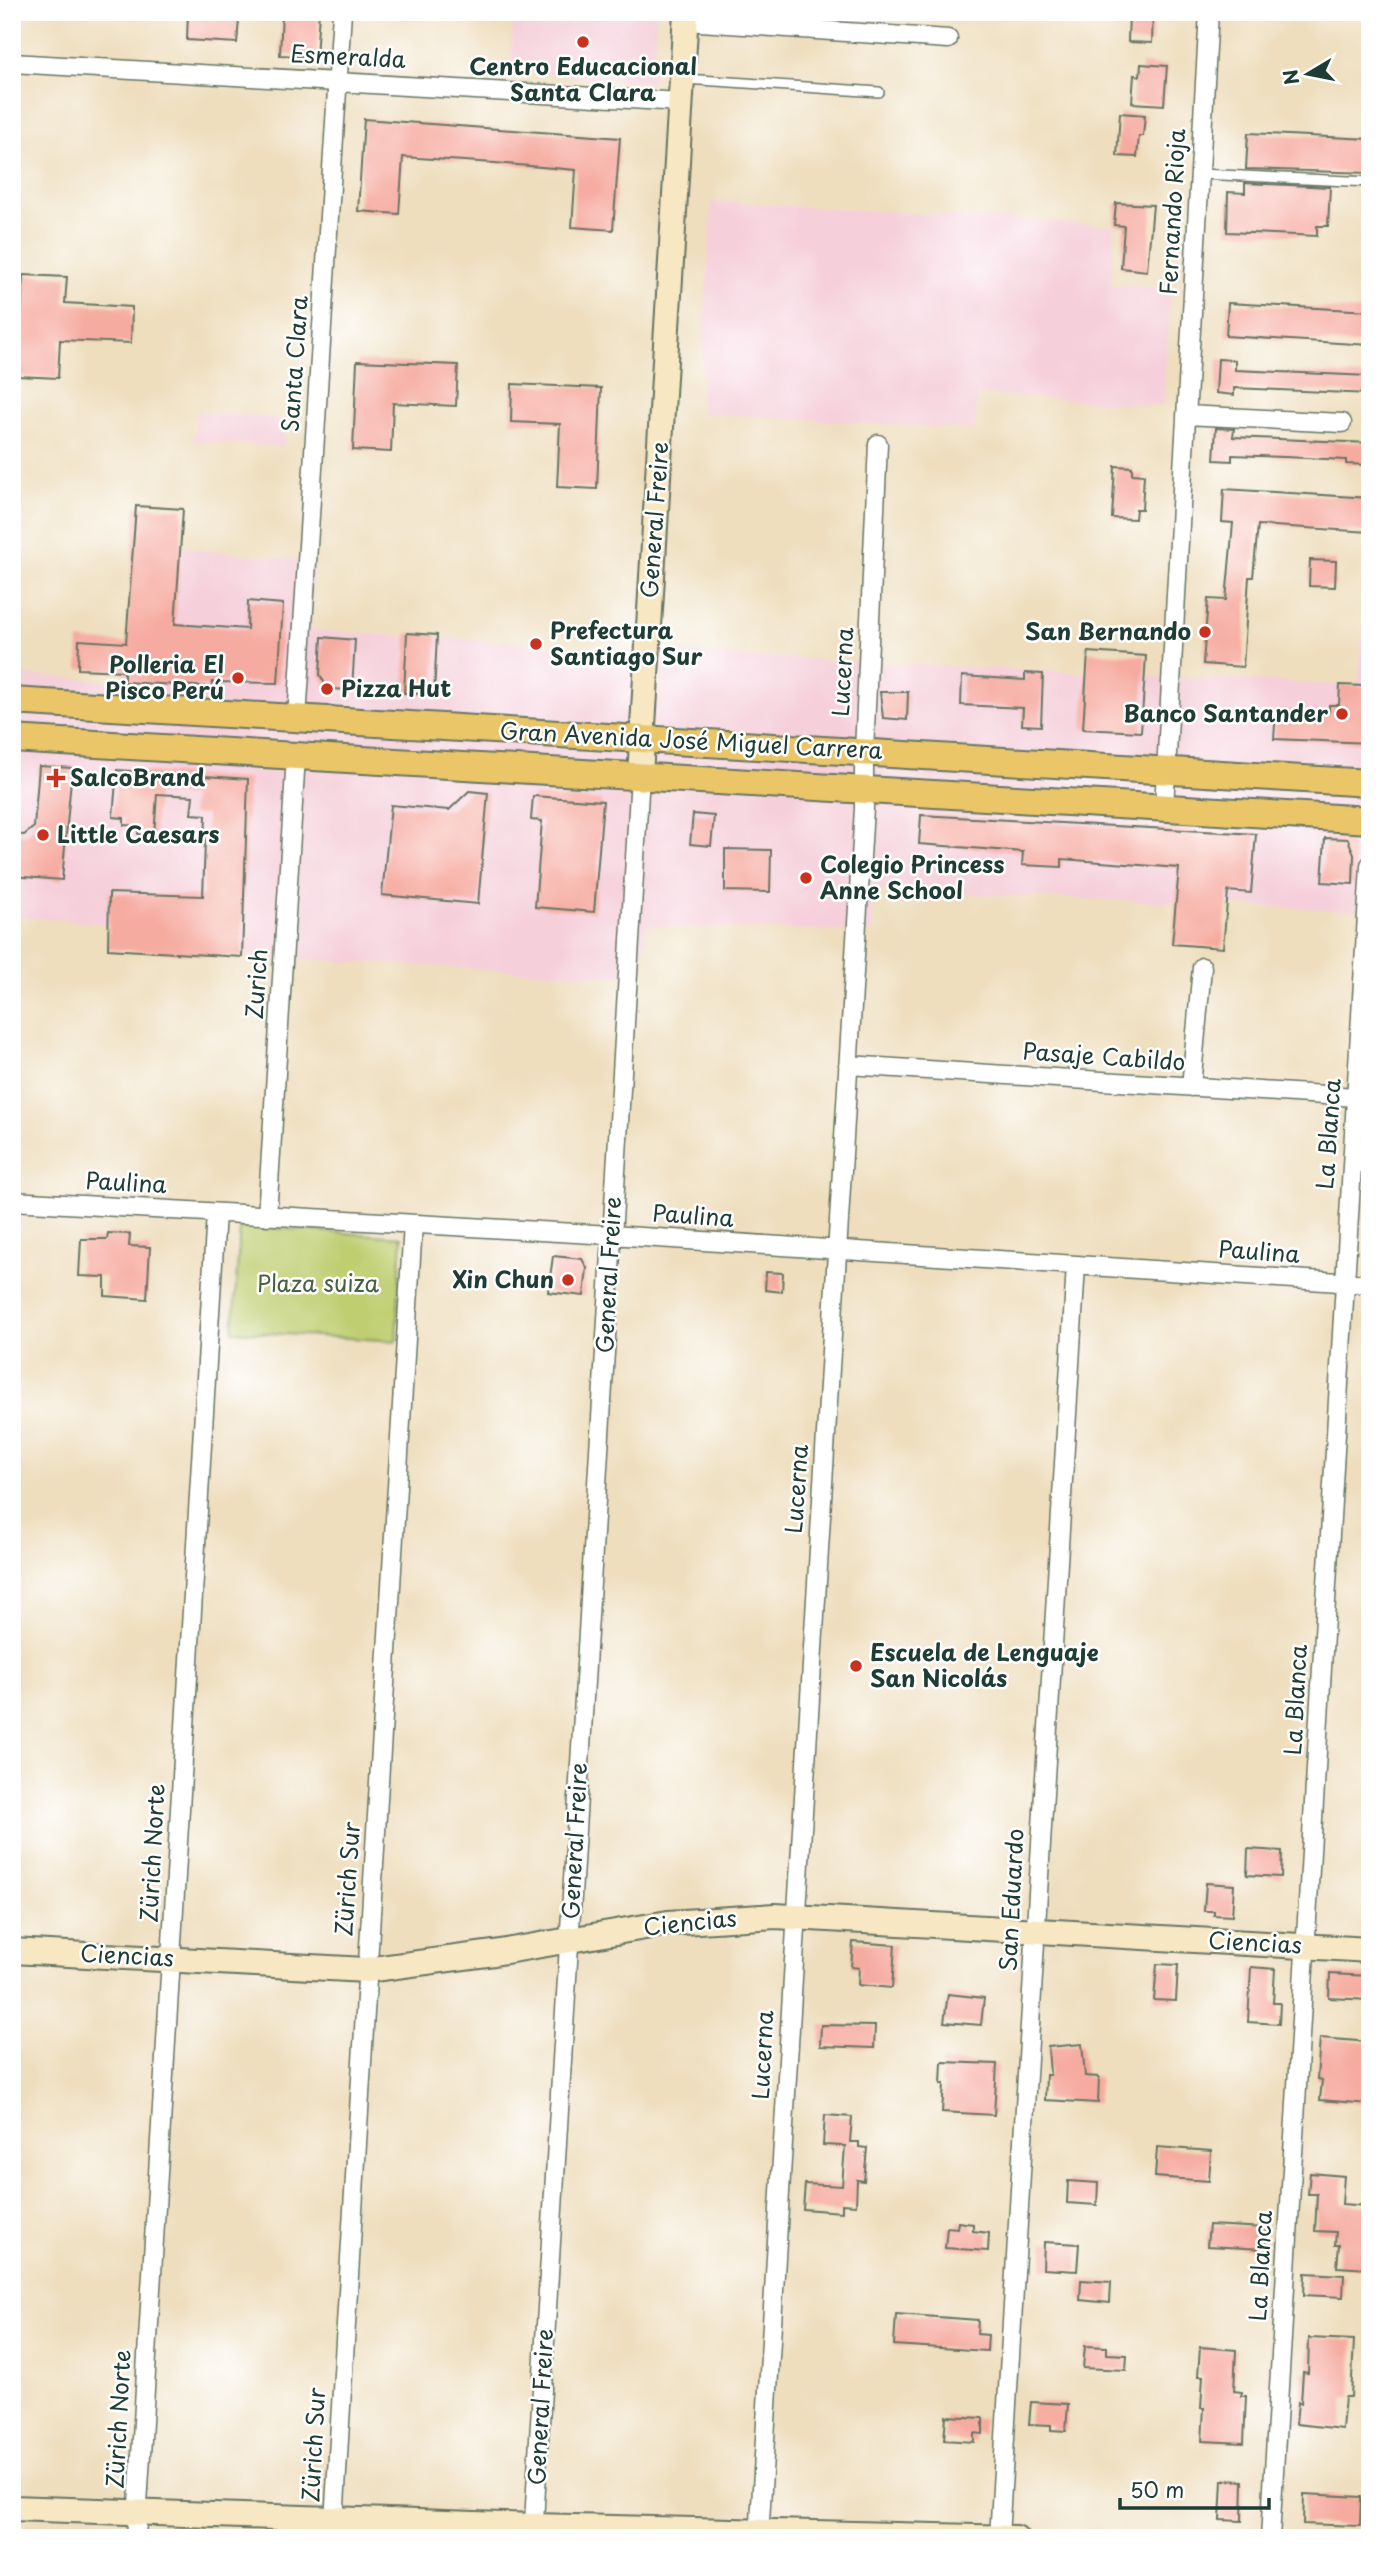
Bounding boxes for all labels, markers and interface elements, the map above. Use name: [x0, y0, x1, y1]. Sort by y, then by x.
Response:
marker: Centro Educacional Santa Clara: [575, 34, 591, 50]
street label: Esmeralda: [289, 35, 407, 76]
north arrow: [1274, 38, 1344, 108]
place label: Centro Educacional Santa Clara: [469, 48, 697, 109]
text: N: [1275, 67, 1305, 87]
street label: Fernando Rioja: [1150, 127, 1193, 296]
street label: Santa Clara: [271, 294, 316, 433]
street label: General Freire: [631, 440, 676, 599]
place label: Prefectura Santiago Sur: [550, 612, 702, 673]
place label: San Bernando: [1025, 613, 1191, 648]
marker: San Bernando: [1197, 624, 1213, 640]
street label: Lucerna: [822, 626, 861, 717]
marker: Prefectura Santiago Sur: [528, 636, 544, 652]
place label: Polleria El Pisco Perú: [105, 646, 224, 707]
marker: Polleria El Pisco Perú: [230, 670, 246, 686]
place label: Pizza Hut: [341, 670, 451, 705]
marker: Pizza Hut: [319, 681, 335, 697]
place label: Banco Santander: [1123, 695, 1328, 730]
marker: Banco Santander: [1334, 706, 1350, 722]
street label: Gran Avenida José Miguel Carrera: [499, 712, 883, 767]
place label: SalcoBrand: [70, 759, 205, 794]
marker: SalcoBrand: [48, 770, 64, 786]
place label: Little Caesars: [57, 816, 220, 851]
marker: Little Caesars: [35, 827, 51, 843]
place label: Colegio Princess Anne School: [820, 846, 1004, 907]
marker: Colegio Princess Anne School: [798, 870, 814, 886]
street label: Zurich: [236, 948, 275, 1020]
street label: Pasaje Cabildo: [1022, 1032, 1187, 1079]
street label: La Blanca: [1306, 1077, 1349, 1190]
street label: Paulina: [84, 1162, 168, 1201]
street label: Paulina: [651, 1194, 736, 1235]
street label: General Freire: [586, 1196, 629, 1354]
street label: Paulina: [1217, 1230, 1302, 1271]
place label: Xin Chun: [453, 1261, 554, 1296]
park label: Plaza suiza: [257, 1265, 379, 1300]
marker: Xin Chun: [560, 1272, 576, 1288]
street label: Lucerna: [775, 1443, 816, 1535]
place label: Escuela de Lenguaje San Nicolás: [870, 1634, 1099, 1695]
street label: La Blanca: [1274, 1643, 1315, 1756]
marker: Escuela de Lenguaje San Nicolás: [848, 1658, 864, 1674]
street label: General Freire: [552, 1762, 595, 1920]
street label: Zürich Norte: [130, 1783, 173, 1923]
street label: Zürich Sur: [325, 1820, 368, 1937]
street label: San Eduardo: [989, 1828, 1032, 1972]
street label: Ciencias: [641, 1899, 738, 1944]
street label: Ciencias: [1207, 1922, 1303, 1961]
street label: Ciencias: [79, 1935, 175, 1974]
street label: Lucerna: [742, 2009, 781, 2100]
street label: La Blanca: [1239, 2209, 1280, 2322]
street label: General Freire: [518, 2328, 561, 2486]
street label: Zürich Norte: [96, 2349, 139, 2489]
street label: Zürich Sur: [292, 2386, 333, 2503]
scale bar: [1120, 2466, 1268, 2510]
text: 50 m: [1130, 2473, 1184, 2505]

